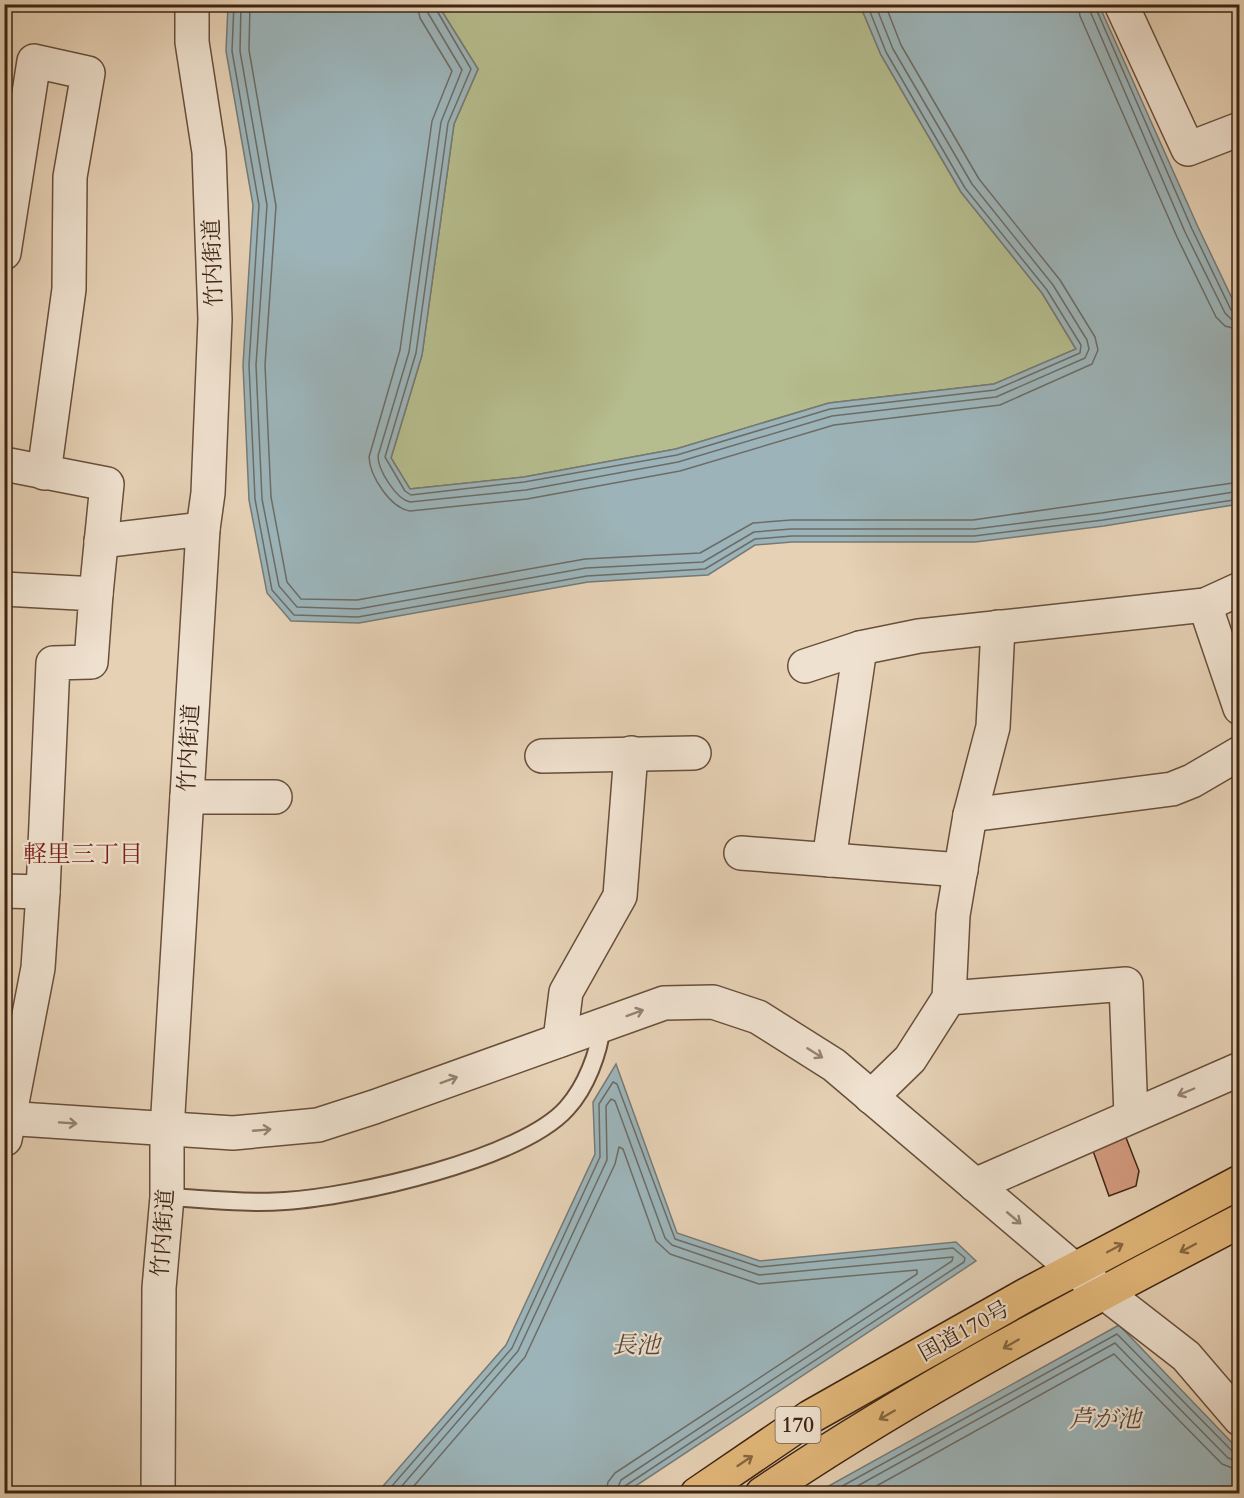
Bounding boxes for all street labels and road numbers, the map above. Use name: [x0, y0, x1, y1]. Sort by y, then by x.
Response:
street label: 竹内街道: [196, 218, 230, 308]
street label: 竹内街道: [172, 703, 206, 793]
street label: 竹内街道: [145, 1188, 181, 1278]
street label: 国道170号: [913, 1294, 1015, 1368]
road number: 170: [776, 1407, 820, 1443]

